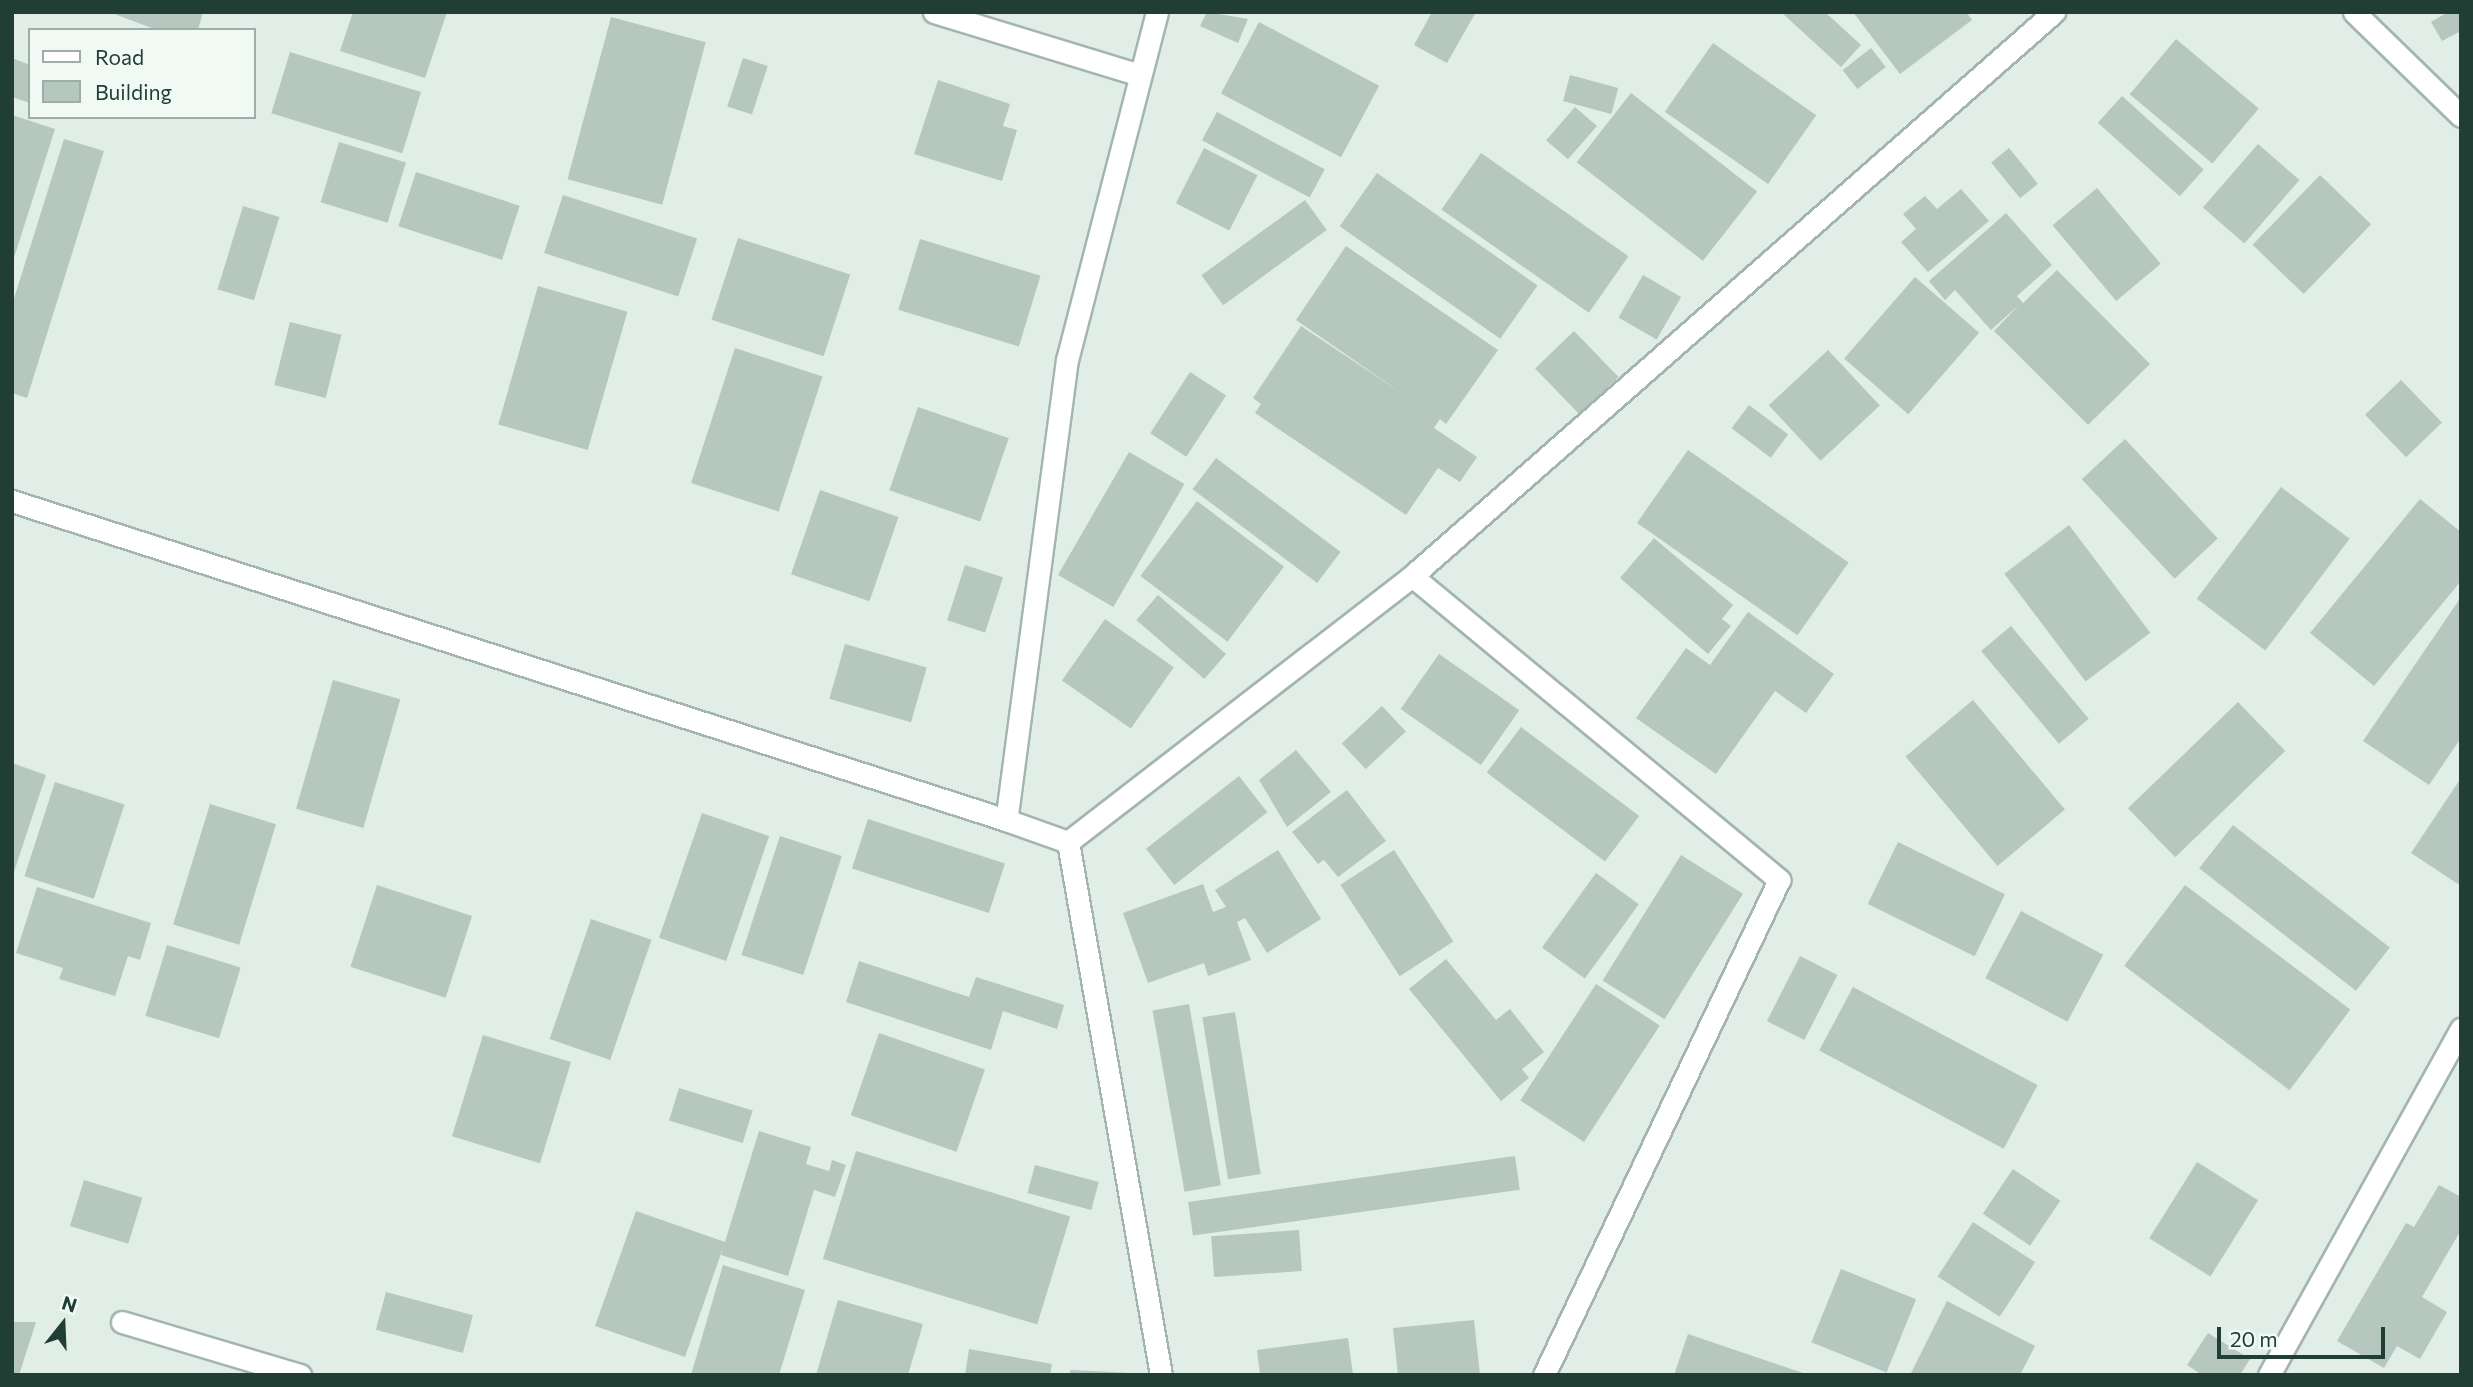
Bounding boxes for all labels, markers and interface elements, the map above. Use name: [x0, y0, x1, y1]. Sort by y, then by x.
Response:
legend: [28, 28, 256, 119]
text: Road: [95, 44, 144, 69]
text: Building: [95, 79, 172, 104]
north arrow: [28, 1289, 98, 1359]
text: N: [59, 1290, 80, 1317]
scale bar: [2221, 1314, 2389, 1358]
text: 20 m: [2230, 1326, 2278, 1351]

